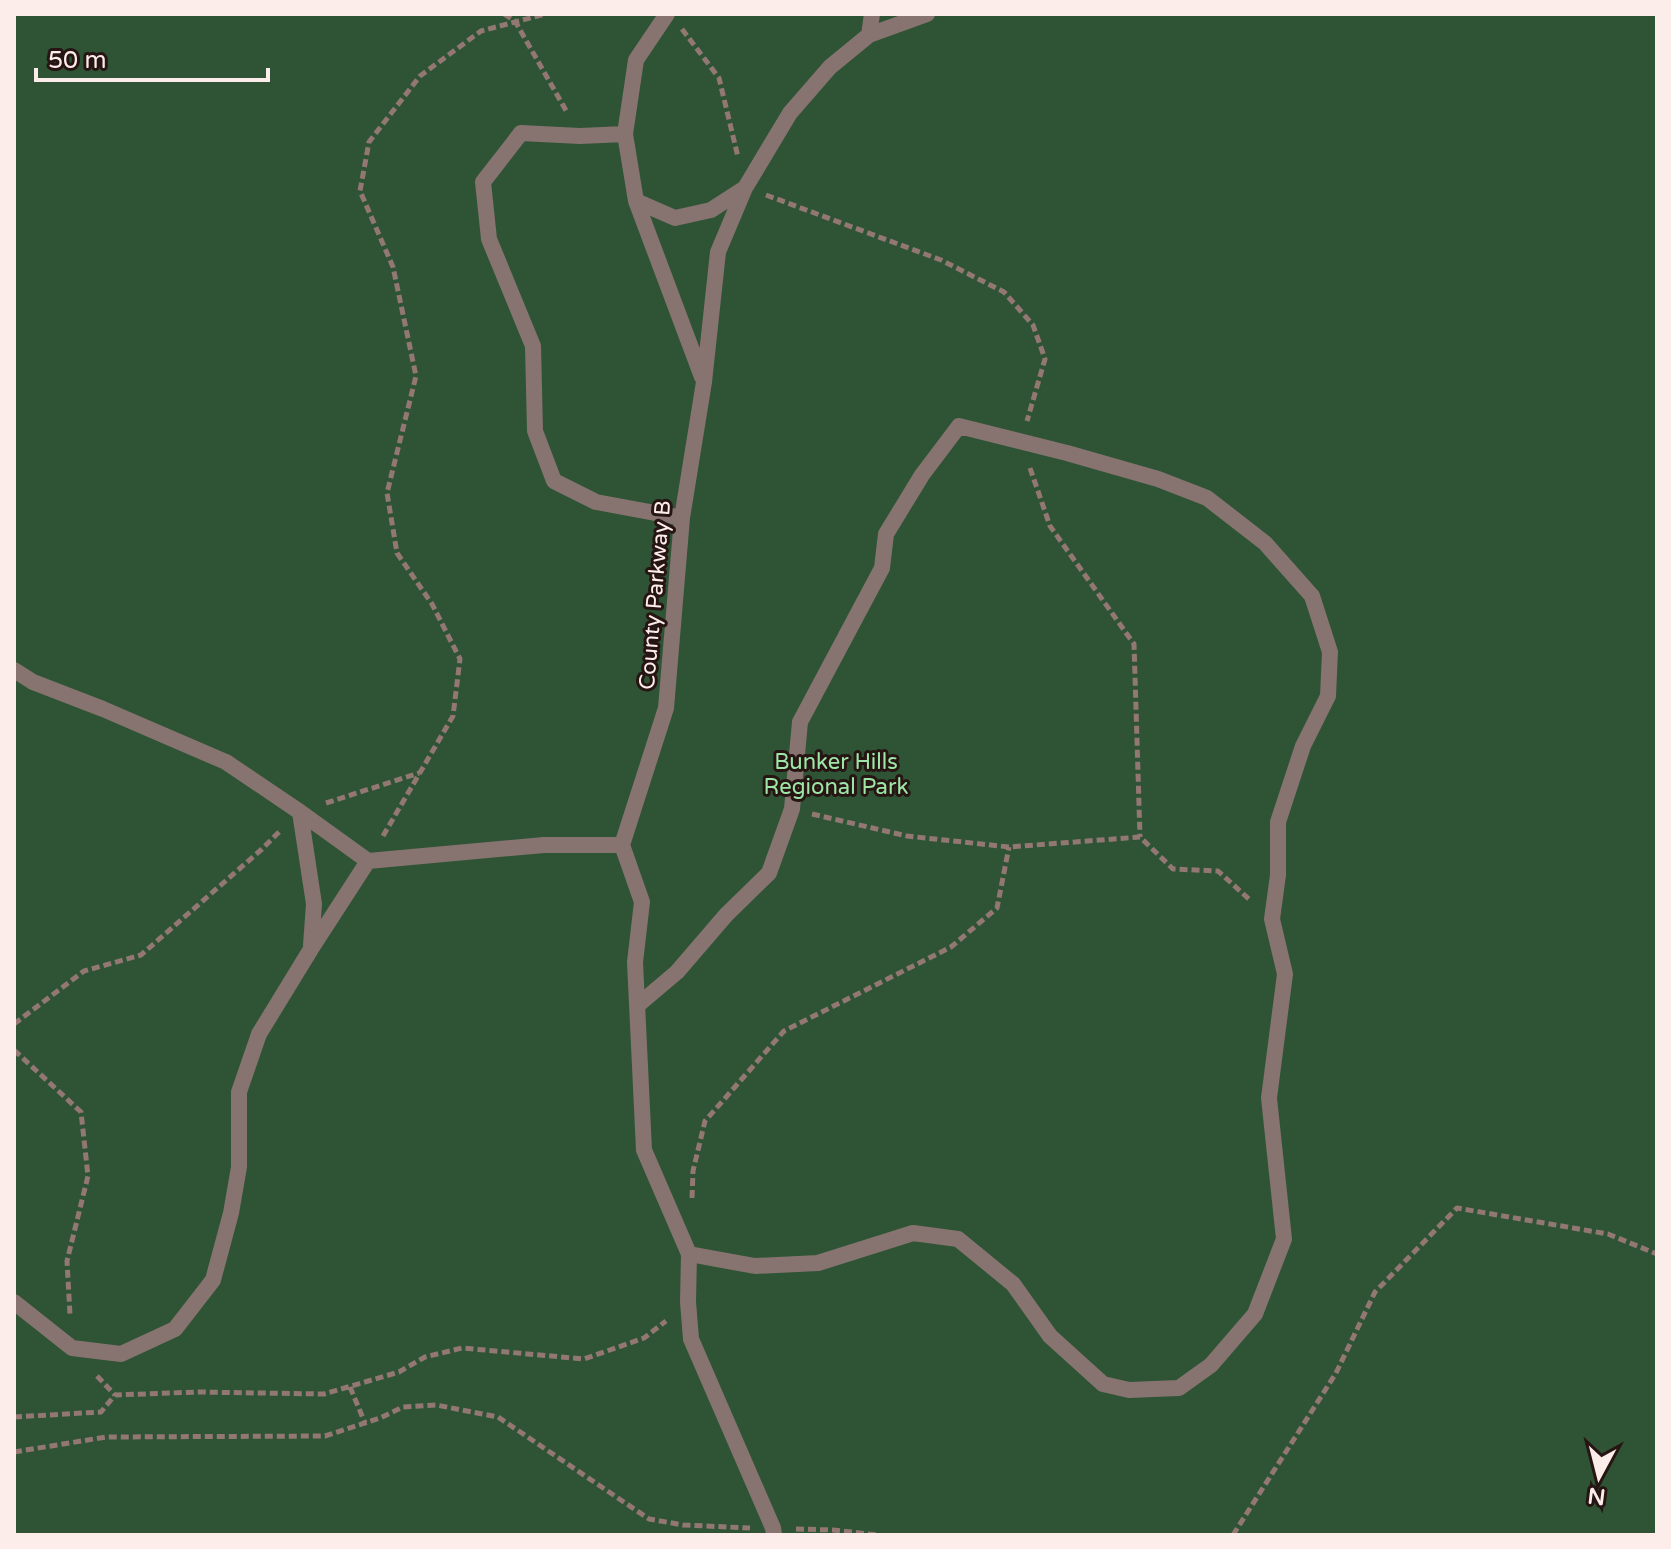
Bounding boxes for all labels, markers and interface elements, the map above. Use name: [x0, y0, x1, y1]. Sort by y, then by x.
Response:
scale bar: [36, 32, 268, 82]
text: 50 m: [48, 46, 106, 75]
street label: County Parkway B: [634, 499, 676, 691]
park label: Bunker Hills Regional Park: [764, 749, 908, 800]
north arrow: [1559, 1437, 1639, 1517]
text: N: [1586, 1482, 1607, 1510]

